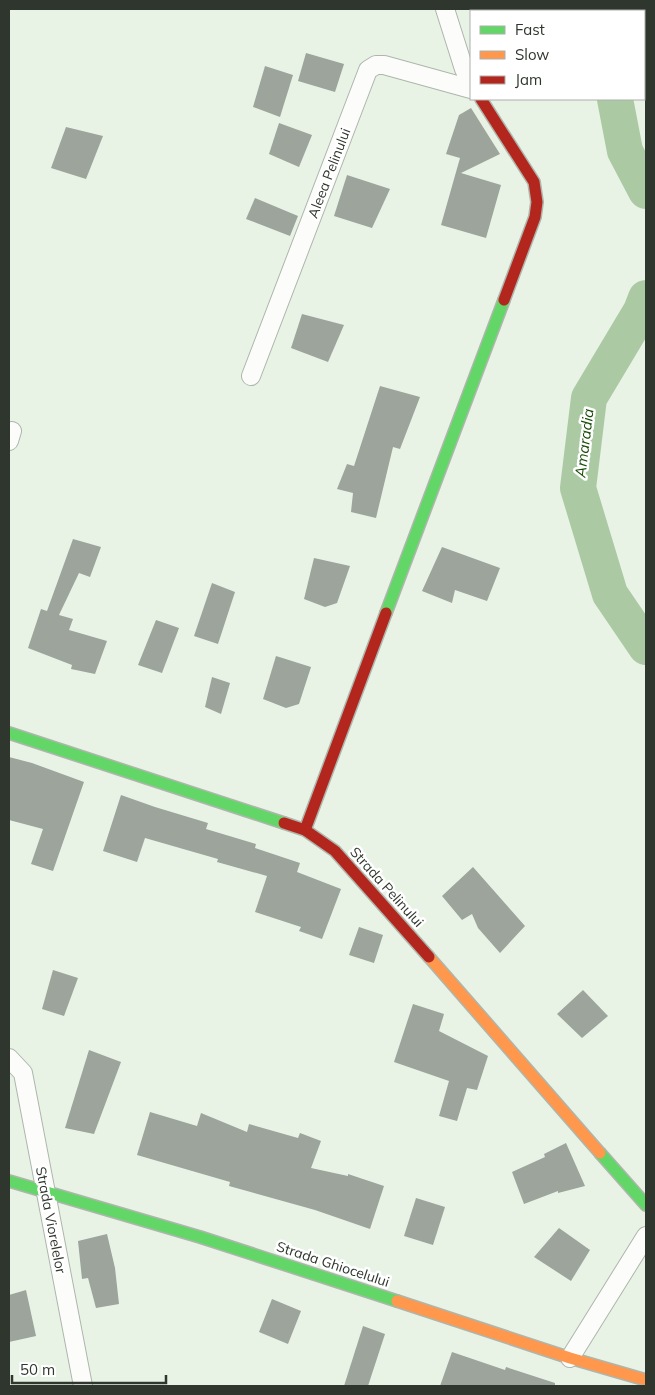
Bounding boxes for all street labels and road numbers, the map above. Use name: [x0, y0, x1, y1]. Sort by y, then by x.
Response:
street label: Aleea Pelinului: [304, 125, 354, 221]
street label: Strada Pelinului: [346, 843, 428, 931]
street label: Strada Viorelelor: [32, 1165, 70, 1276]
street label: Strada Ghiocelului: [274, 1237, 392, 1291]

